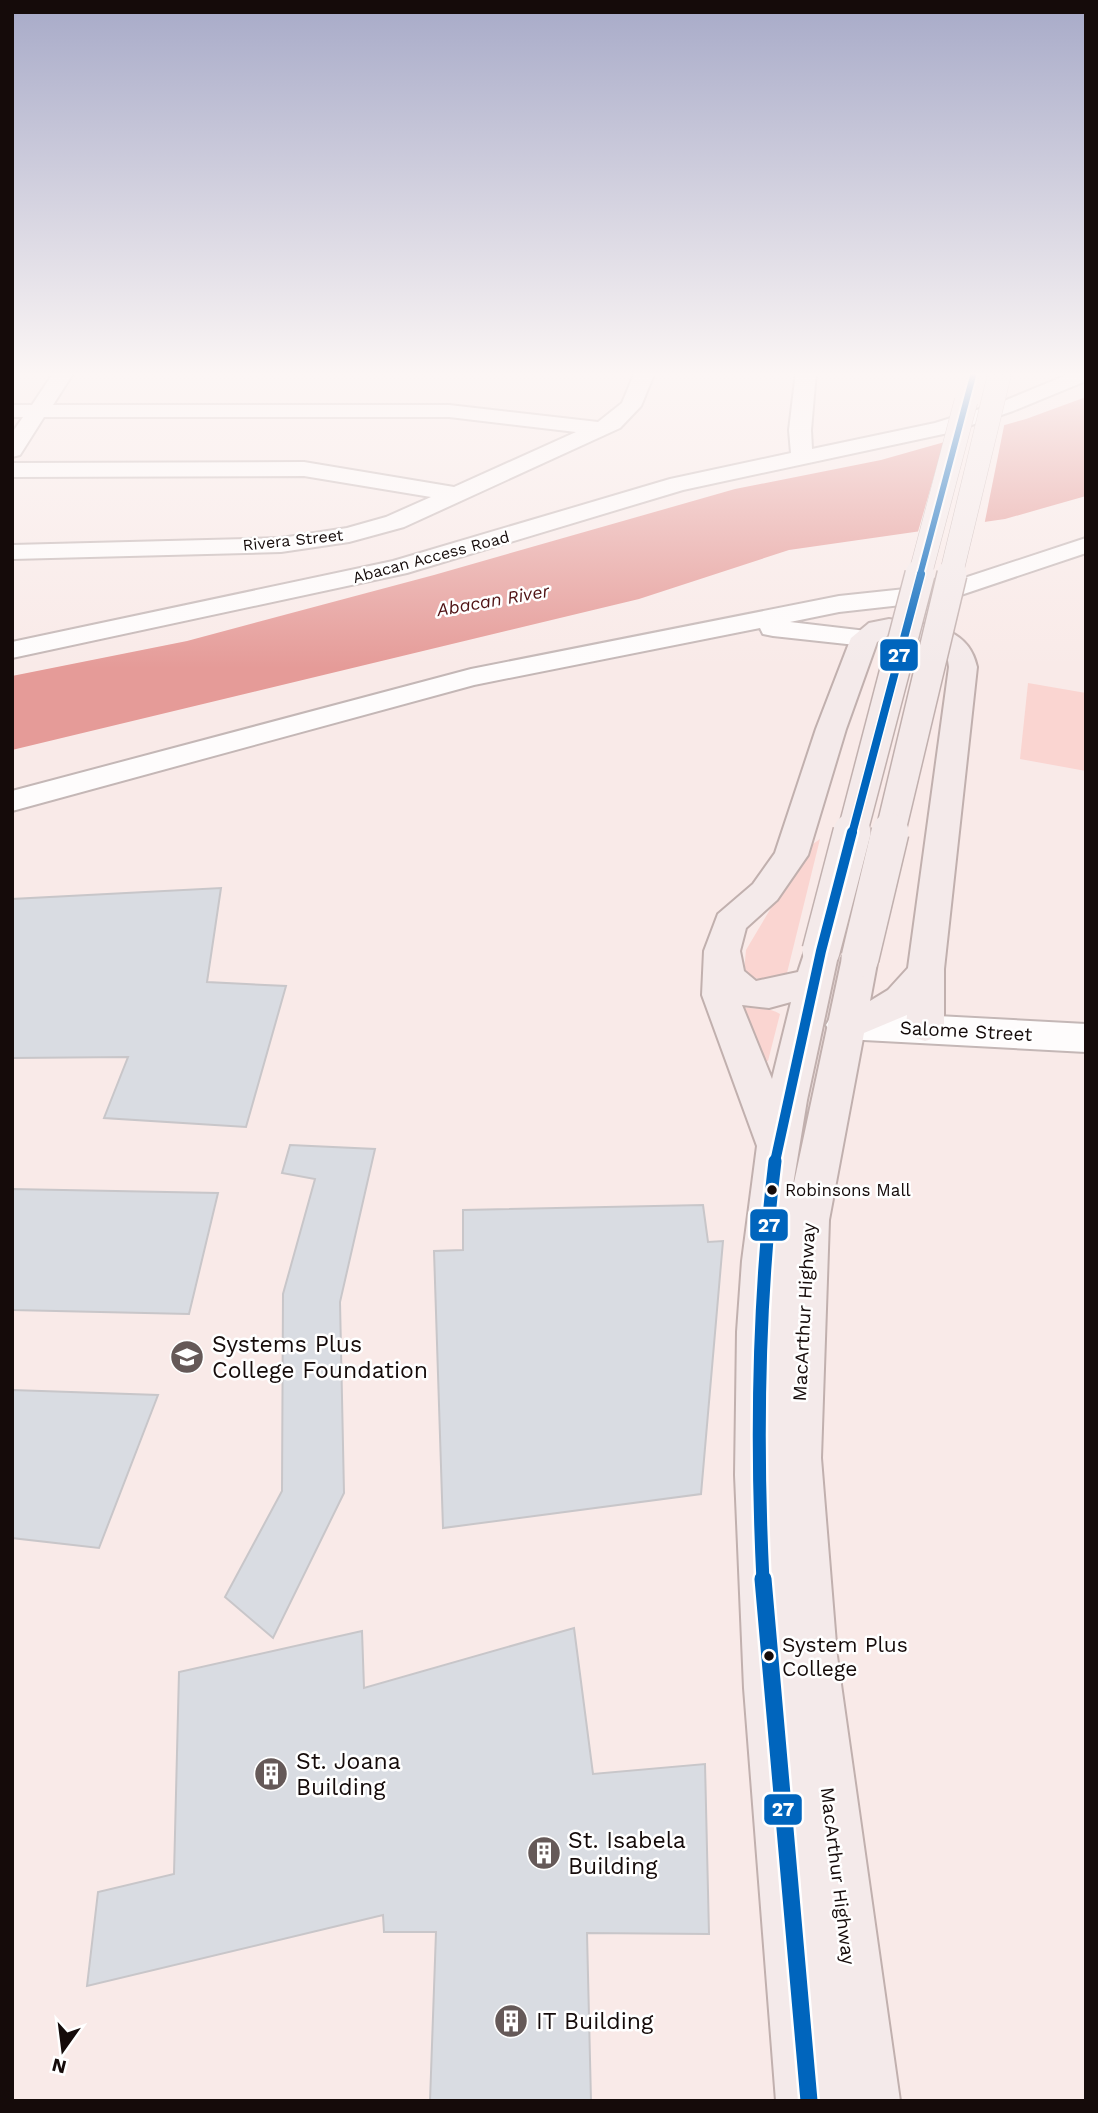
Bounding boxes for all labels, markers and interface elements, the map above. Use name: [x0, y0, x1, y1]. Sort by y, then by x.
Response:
street label: Rivera Street: [242, 525, 344, 555]
street label: Abacan Access Road: [351, 527, 511, 587]
water label: Abacan River: [434, 580, 552, 620]
line badge: 27: [879, 638, 919, 672]
text: 27: [888, 644, 910, 667]
street label: Salome Street: [899, 1016, 1033, 1046]
place label: Robinsons Mall: [785, 1180, 912, 1200]
marker: Robinsons Mall: [765, 1183, 779, 1197]
line badge: 27: [749, 1208, 789, 1242]
text: 27: [758, 1214, 780, 1237]
street label: MacArthur Highway: [788, 1222, 820, 1402]
place label: Systems Plus College Foundation: [212, 1331, 428, 1384]
school or university icon: Systems Plus College Foundation: [168, 1338, 206, 1376]
place label: System Plus College: [782, 1632, 908, 1681]
marker: System Plus College: [762, 1649, 776, 1663]
place label: St. Joana Building: [296, 1748, 401, 1801]
building icon: St. Joana Building: [252, 1755, 290, 1793]
street label: MacArthur Highway: [816, 1786, 860, 1966]
line badge: 27: [763, 1793, 803, 1826]
text: 27: [772, 1798, 794, 1821]
place label: St. Isabela Building: [568, 1827, 686, 1880]
building icon: St. Isabela Building: [525, 1834, 563, 1872]
building icon: IT Building: [492, 2002, 530, 2040]
place label: IT Building: [536, 2008, 654, 2035]
north arrow: [28, 2015, 98, 2085]
text: N: [49, 2053, 69, 2079]

